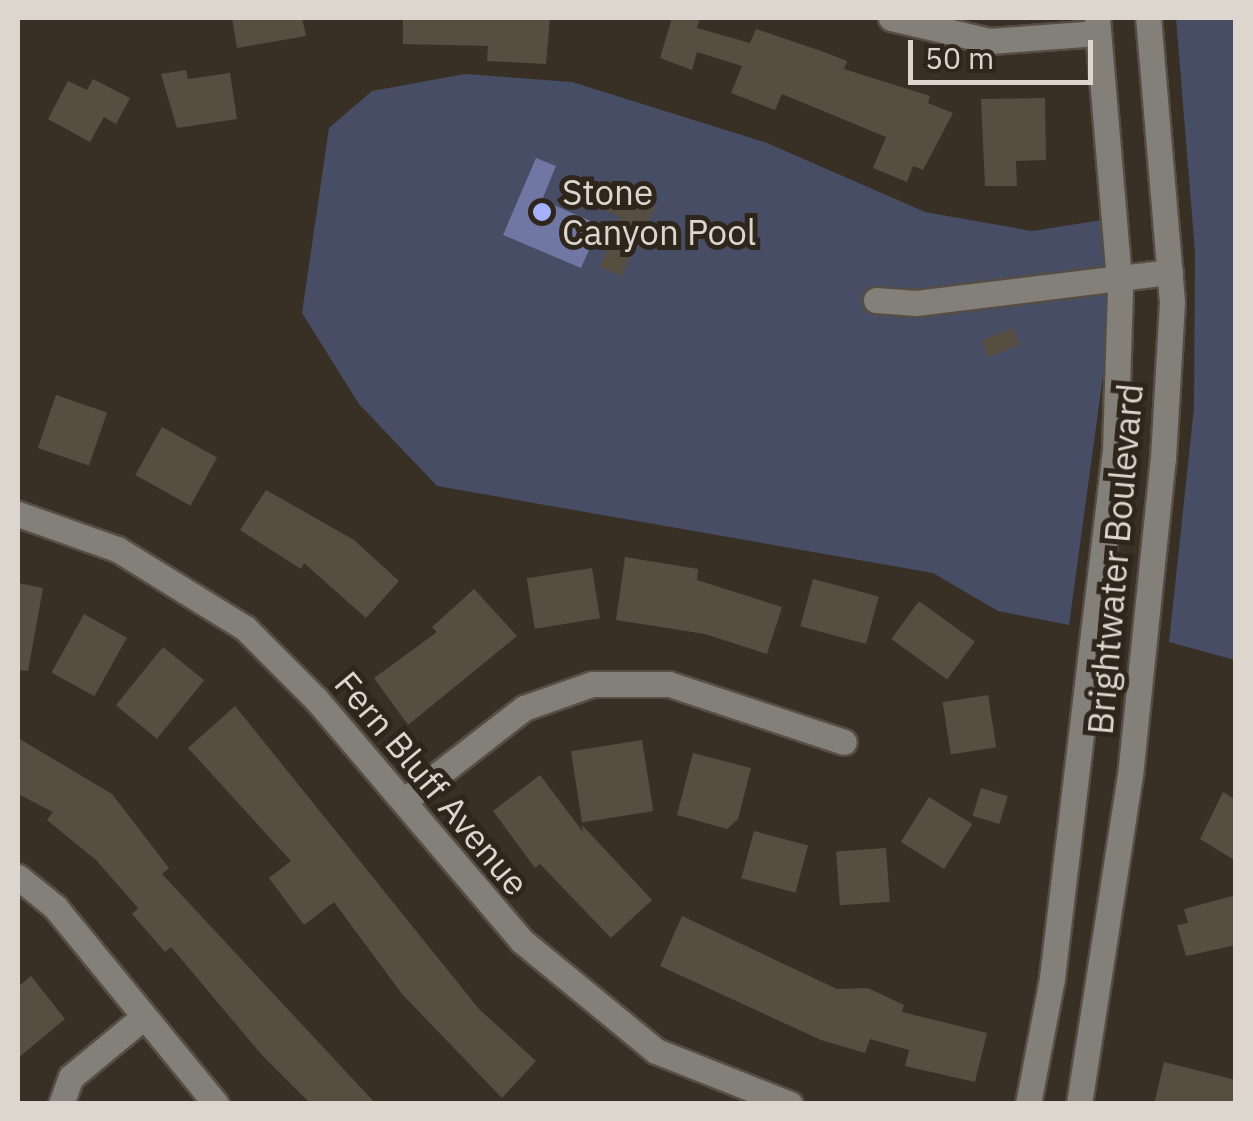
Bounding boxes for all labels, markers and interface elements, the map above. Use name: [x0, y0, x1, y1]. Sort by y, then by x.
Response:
scale bar: [913, 20, 1098, 82]
text: 50 m: [925, 38, 994, 77]
place label: Stone Canyon Pool: [562, 171, 756, 253]
marker: Stone Canyon Pool: [531, 201, 553, 223]
street label: Brightwater Boulevard: [1079, 382, 1151, 736]
street label: Fern Bluff Avenue: [326, 663, 538, 903]

